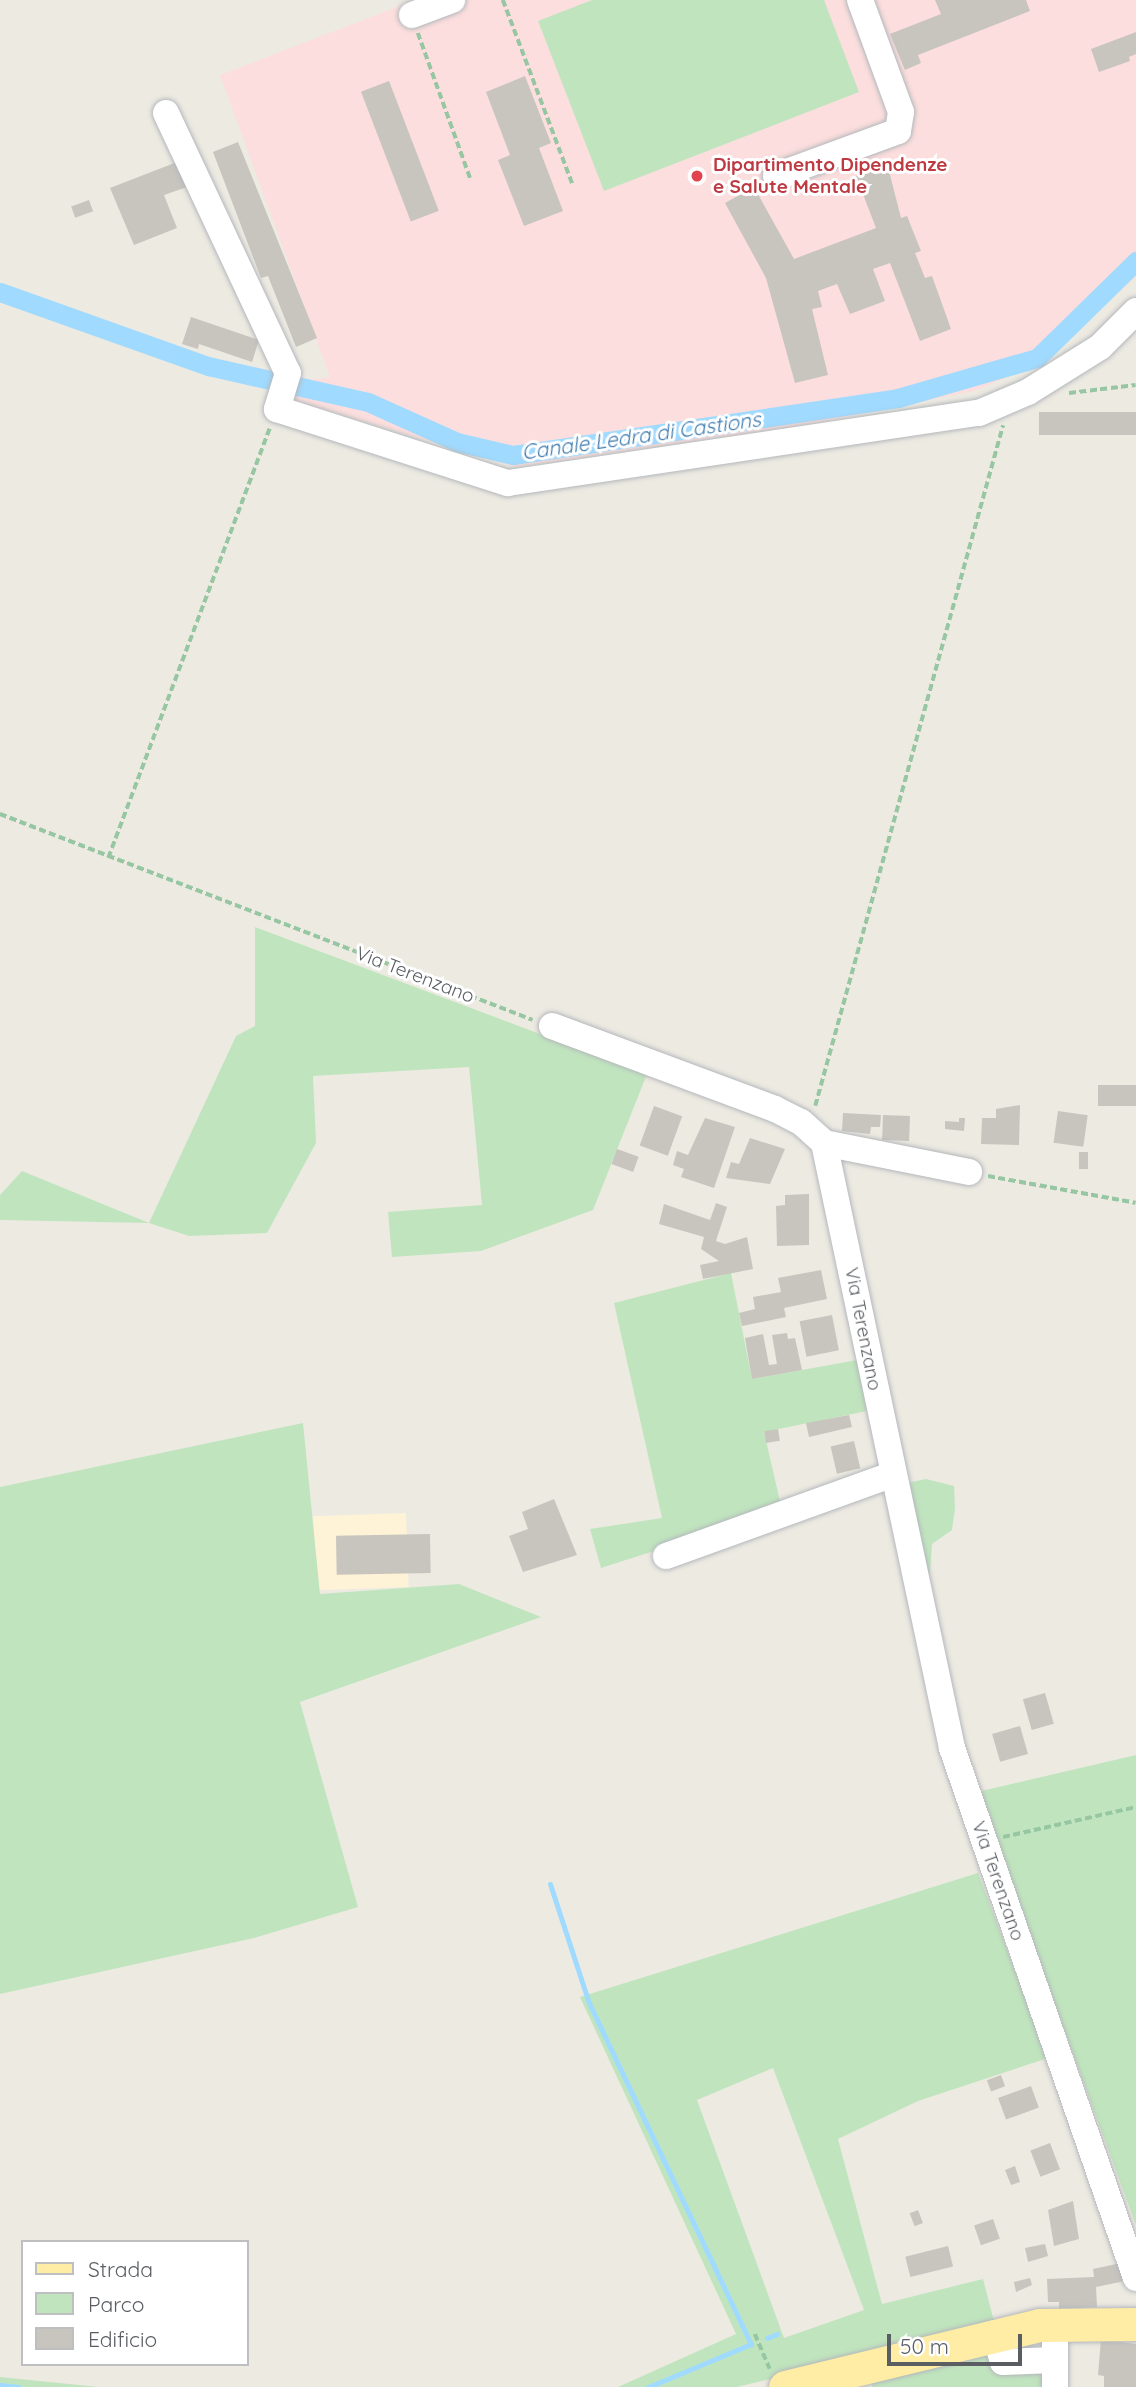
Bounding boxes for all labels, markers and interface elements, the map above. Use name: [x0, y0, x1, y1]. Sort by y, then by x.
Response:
place label: Dipartimento Dipendenze e Salute Mentale: [713, 154, 948, 198]
marker: Dipartimento Dipendenze e Salute Mentale: [687, 166, 707, 186]
water label: Canale Ledra di Castions: [520, 406, 762, 464]
street label: Via Terenzano: [353, 942, 477, 1008]
street label: Via Terenzano: [840, 1265, 886, 1393]
street label: Via Terenzano: [967, 1818, 1029, 1944]
legend: [21, 2240, 248, 2366]
text: Strada: [88, 2256, 153, 2282]
text: Parco: [88, 2291, 144, 2317]
scale bar: [891, 2320, 1026, 2364]
text: Edificio: [88, 2326, 157, 2352]
text: 50 m: [900, 2333, 949, 2359]

